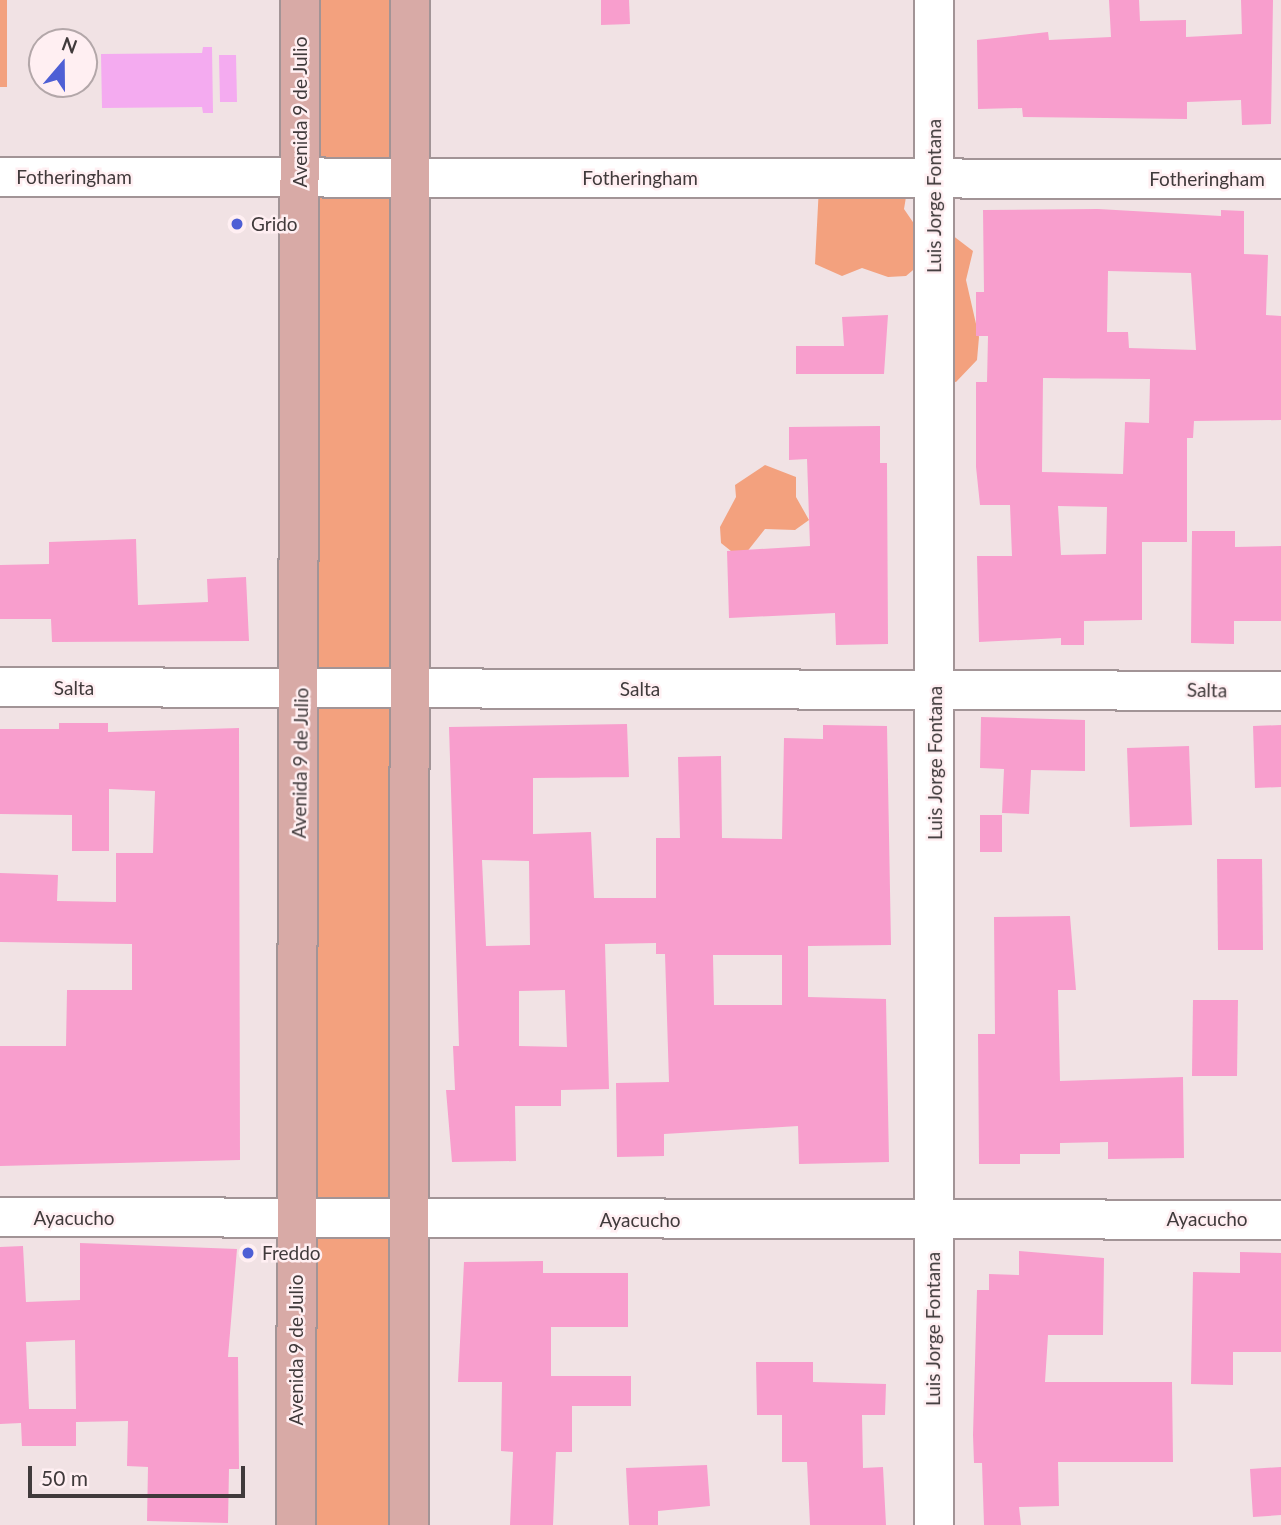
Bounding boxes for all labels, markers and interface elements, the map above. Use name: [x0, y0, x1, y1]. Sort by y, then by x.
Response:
north arrow: [28, 28, 98, 98]
text: N: [59, 31, 80, 58]
street label: Avenida 9 de Julio: [289, 36, 311, 188]
street label: Luis Jorge Fontana: [923, 119, 945, 273]
street label: Fotheringham: [16, 166, 132, 188]
street label: Fotheringham: [582, 167, 698, 189]
street label: Fotheringham: [1149, 168, 1265, 190]
place label: Grido: [251, 213, 298, 235]
marker: Grido: [229, 216, 245, 232]
street label: Salta: [54, 677, 94, 699]
street label: Salta: [620, 678, 660, 700]
street label: Salta: [1187, 678, 1227, 702]
street label: Luis Jorge Fontana: [924, 686, 946, 840]
street label: Avenida 9 de Julio: [287, 687, 313, 839]
street label: Ayacucho: [33, 1207, 115, 1229]
street label: Ayacucho: [1166, 1208, 1248, 1230]
street label: Ayacucho: [599, 1209, 681, 1231]
place label: Freddo: [262, 1242, 321, 1264]
marker: Freddo: [240, 1245, 256, 1261]
street label: Luis Jorge Fontana: [922, 1252, 944, 1406]
street label: Avenida 9 de Julio: [285, 1274, 307, 1426]
scale bar: [32, 1452, 248, 1496]
text: 50 m: [41, 1465, 88, 1490]

